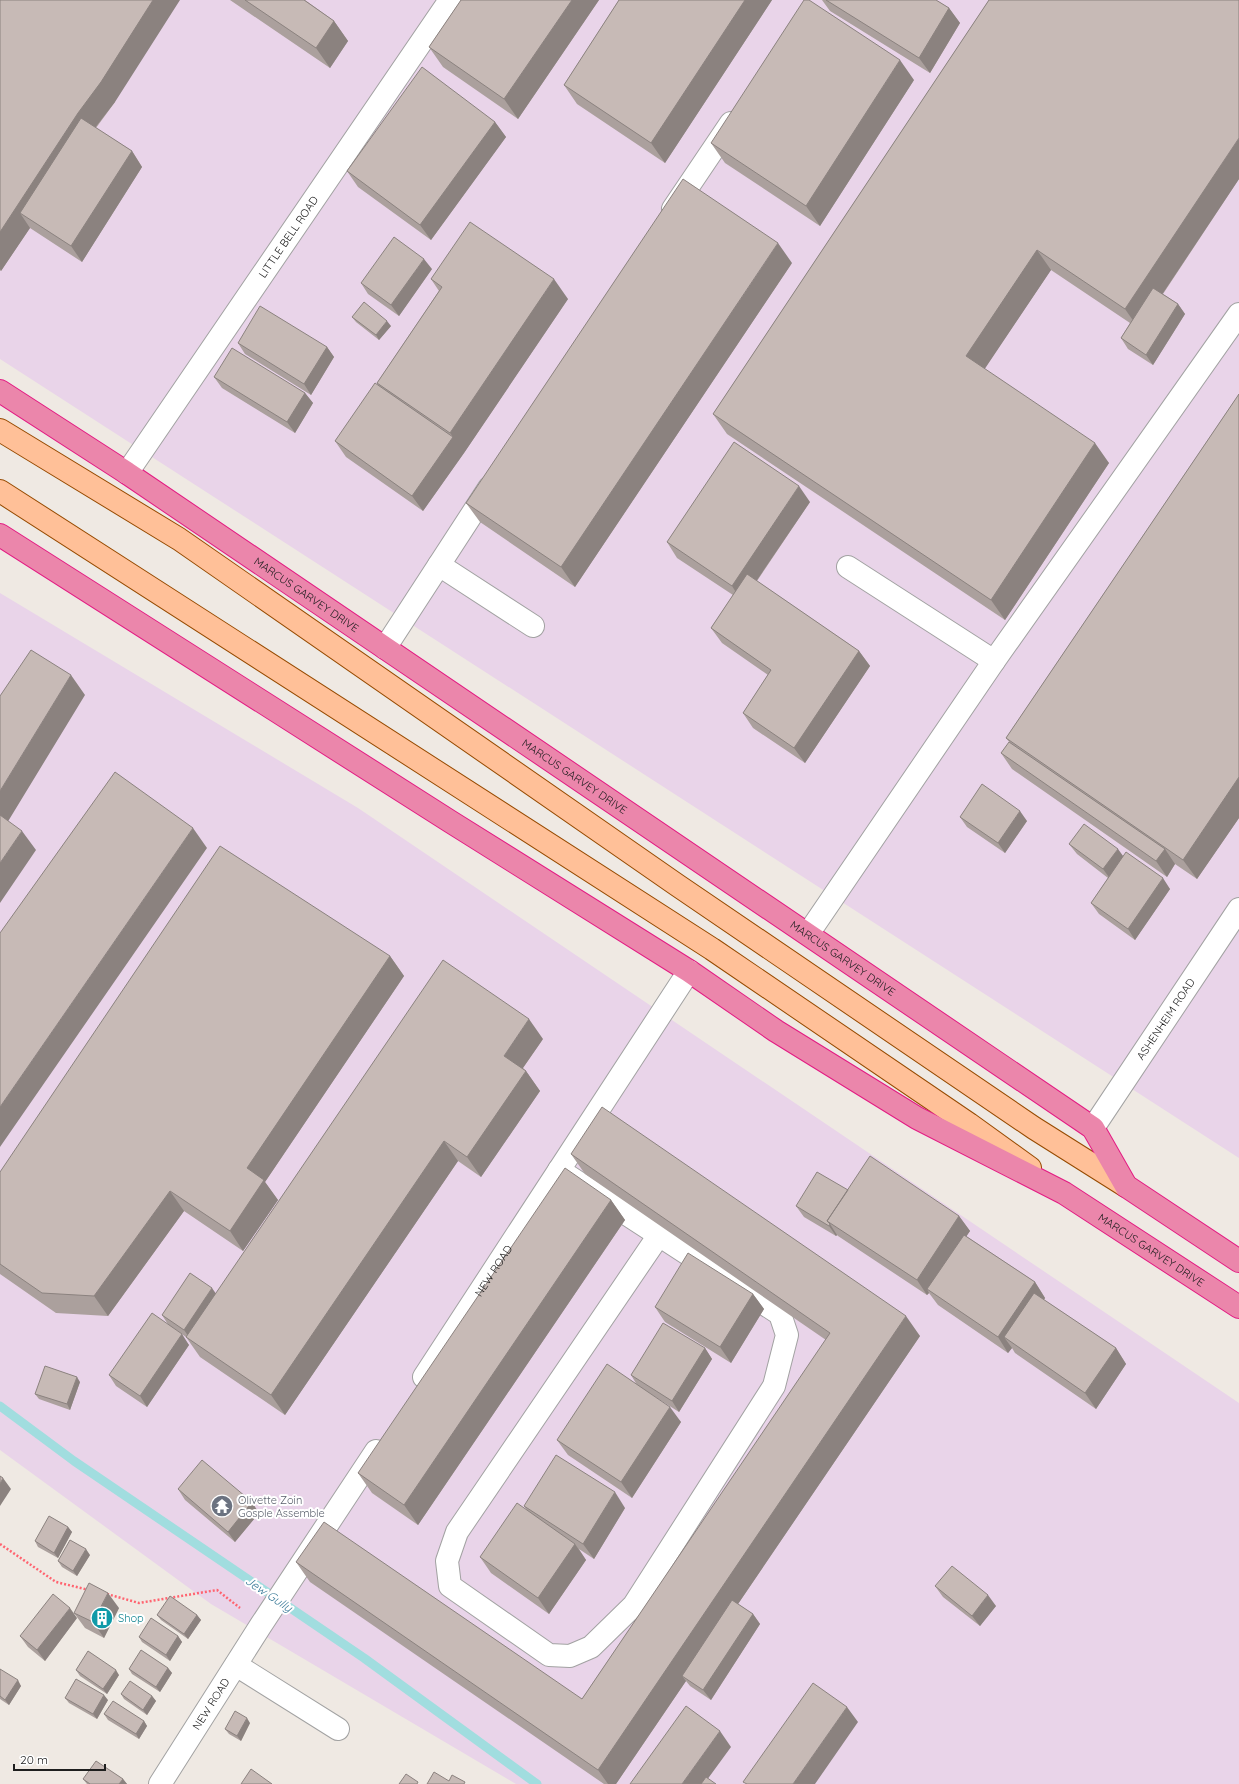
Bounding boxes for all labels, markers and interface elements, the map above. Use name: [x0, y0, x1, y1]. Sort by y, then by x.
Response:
street label: LITTLE BELL ROAD: [255, 193, 321, 280]
street label: MARCUS GARVEY DRIVE: [251, 554, 362, 635]
street label: MARCUS GARVEY DRIVE: [519, 736, 630, 817]
street label: MARCUS GARVEY DRIVE: [788, 918, 898, 999]
street label: ASHENHEIM ROAD: [1133, 975, 1198, 1063]
street label: MARCUS GARVEY DRIVE: [1096, 1210, 1207, 1290]
street label: NEW ROAD: [472, 1242, 515, 1299]
temple icon: Olivette Zoin Gosple Assemble: [209, 1493, 235, 1519]
place label: Olivette Zoin Gosple Assemble: [238, 1493, 325, 1520]
water label: Jew Gully: [243, 1573, 296, 1616]
building icon: Shop: [89, 1605, 115, 1631]
place label: Shop: [118, 1611, 144, 1625]
street label: NEW ROAD: [189, 1675, 233, 1732]
scale bar: [14, 1746, 105, 1772]
text: 20 m: [20, 1752, 48, 1767]

